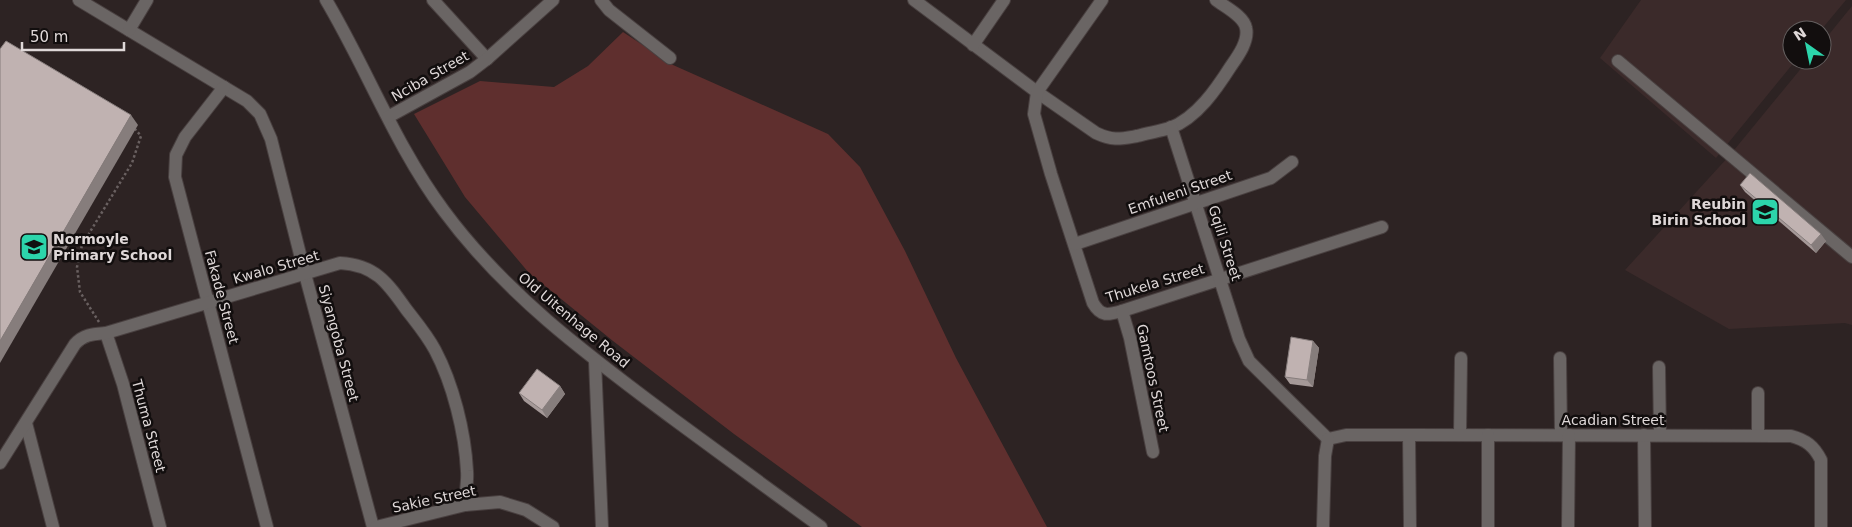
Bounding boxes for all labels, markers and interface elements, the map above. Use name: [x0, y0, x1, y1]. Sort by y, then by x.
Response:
scale bar: [22, 20, 125, 52]
north arrow: [1782, 20, 1832, 70]
text: N: [1791, 24, 1809, 44]
text: 50 m: [30, 28, 68, 46]
street label: Nciba Street: [389, 47, 472, 105]
street label: Emfuleni Street: [1126, 167, 1234, 217]
place label: Reubin Birin School: [1652, 196, 1746, 228]
school or university icon: Reubin Birin School: [1750, 197, 1780, 227]
street label: Gqili Street: [1205, 203, 1245, 283]
place label: Normoyle Primary School: [53, 231, 172, 263]
school or university icon: Normoyle Primary School: [19, 232, 49, 262]
street label: Kwalo Street: [231, 247, 321, 287]
street label: Fakade Street: [202, 248, 242, 346]
street label: Thukela Street: [1103, 260, 1207, 306]
street label: Old Uitenhage Road: [515, 269, 633, 371]
street label: Siyangoba Street: [316, 283, 362, 404]
street label: Gamtoos Street: [1134, 323, 1172, 434]
street label: Thuma Street: [129, 377, 169, 475]
street label: Acadian Street: [1562, 412, 1665, 428]
street label: Sakie Street: [391, 482, 478, 516]

